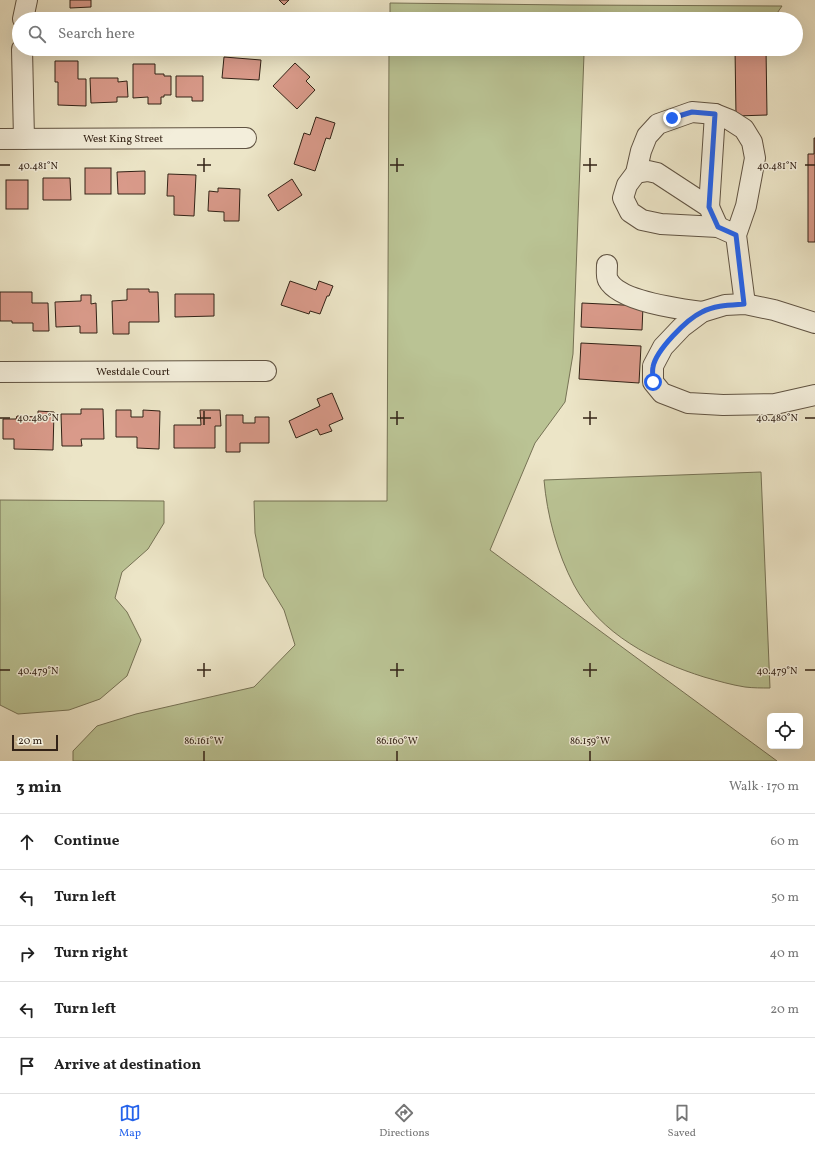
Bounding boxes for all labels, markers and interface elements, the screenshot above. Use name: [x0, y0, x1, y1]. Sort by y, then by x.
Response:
search box: [12, 12, 803, 56]
icon: search: [26, 23, 48, 45]
text: Search here: [58, 24, 135, 45]
route end: [663, 109, 681, 127]
street label: West King Street: [83, 132, 163, 147]
text: 40.481°N: [18, 159, 59, 173]
text: 40.481°N: [757, 159, 798, 173]
street label: Westdale Court: [96, 365, 170, 380]
route start: [644, 373, 662, 391]
text: 40.480°N: [17, 411, 60, 425]
text: 40.480°N: [756, 411, 799, 425]
text: 40.479°N: [17, 664, 59, 678]
text: 40.479°N: [756, 664, 798, 678]
map controls: [767, 713, 803, 749]
button: locate: [767, 713, 803, 749]
scale bar: [12, 733, 58, 752]
text: 20 m: [18, 734, 42, 749]
text: 86.161°W: [184, 734, 224, 748]
text: 86.160°W: [376, 734, 418, 748]
text: 86.159°W: [570, 734, 610, 748]
text: 3 min: [16, 776, 62, 799]
text: Walk · 170 m: [729, 778, 799, 796]
icon: ahead: [16, 831, 38, 853]
text: Continue: [54, 831, 119, 852]
text: 60 m: [771, 833, 799, 851]
icon: left: [16, 887, 38, 909]
text: Turn left: [54, 887, 116, 908]
text: 50 m: [771, 889, 799, 907]
icon: right: [16, 943, 38, 965]
text: Turn right: [54, 943, 128, 964]
text: 40 m: [770, 945, 799, 963]
icon: left: [16, 999, 38, 1021]
text: Turn left: [54, 999, 116, 1020]
text: 20 m: [770, 1001, 799, 1019]
icon: arrive: [16, 1055, 38, 1077]
text: Arrive at destination: [54, 1055, 201, 1076]
tab: Map: [119, 1102, 141, 1141]
tab: Directions: [379, 1102, 430, 1141]
tab: Saved: [668, 1102, 696, 1141]

